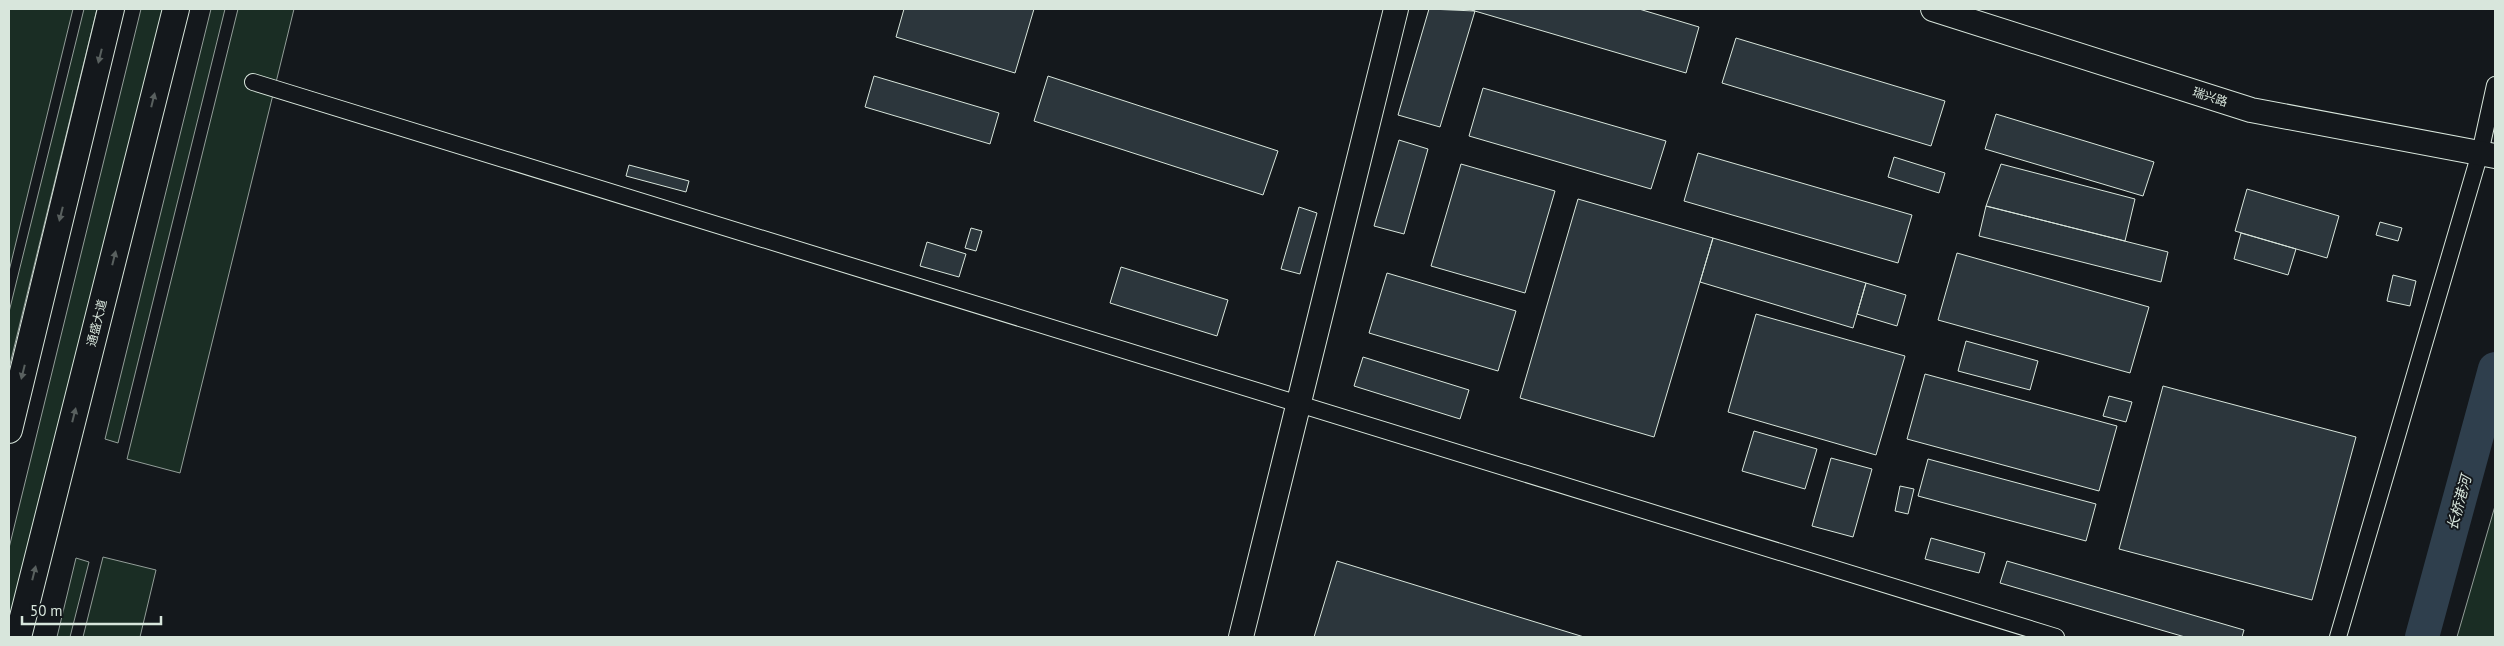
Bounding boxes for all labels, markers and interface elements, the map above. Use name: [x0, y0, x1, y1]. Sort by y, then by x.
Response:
one-way arrow: [96, 49, 104, 64]
street label: 瑞兴路: [2191, 84, 2230, 109]
one-way arrow: [149, 93, 157, 108]
one-way arrow: [57, 206, 65, 222]
one-way arrow: [110, 250, 118, 265]
street label: 通盛大道: [83, 298, 110, 348]
one-way arrow: [19, 364, 27, 379]
one-way arrow: [70, 408, 78, 423]
water label: 长桥港河: [2443, 471, 2476, 532]
one-way arrow: [31, 565, 39, 580]
scale bar: [22, 594, 161, 626]
text: 50 m: [30, 601, 63, 620]

